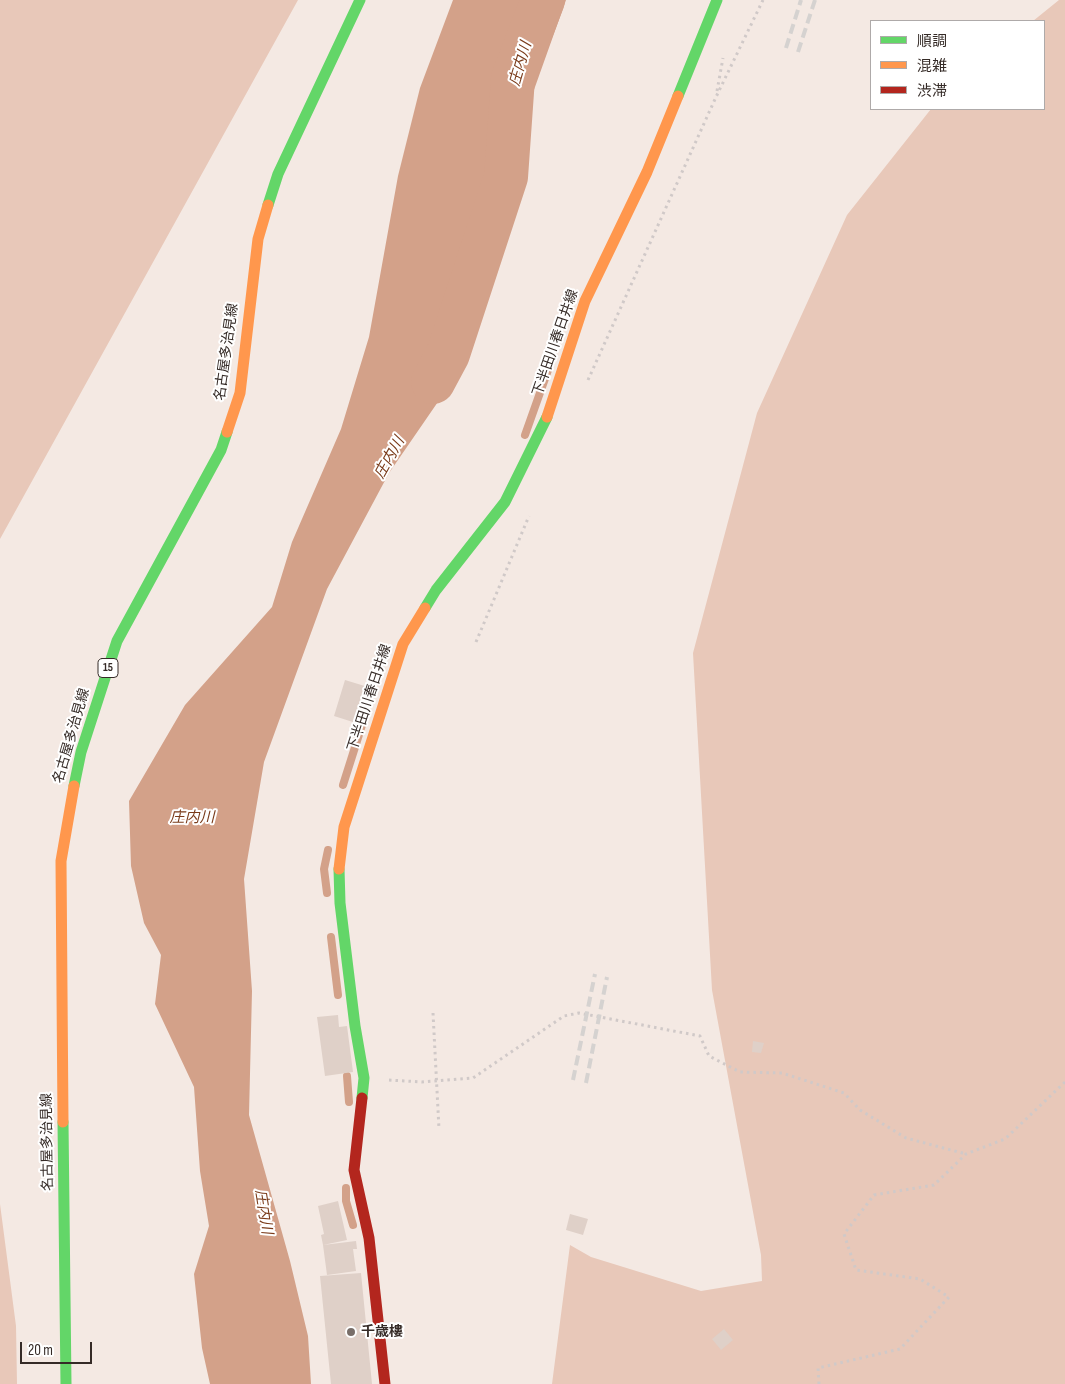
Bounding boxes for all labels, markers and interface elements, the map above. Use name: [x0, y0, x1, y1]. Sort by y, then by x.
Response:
legend: [870, 20, 1045, 110]
text: 順調: [917, 32, 947, 51]
water label: 庄内川: [506, 40, 536, 88]
text: 混雑: [917, 57, 947, 76]
text: 渋滞: [917, 82, 947, 101]
street label: 下半田川春日井線: [530, 287, 582, 399]
street label: 名古屋多治見線: [212, 302, 242, 402]
water label: 庄内川: [371, 434, 409, 482]
street label: 下半田川春日井線: [345, 642, 395, 754]
road number: 15: [98, 658, 118, 678]
street label: 名古屋多治見線: [50, 687, 94, 785]
water label: 庄内川: [170, 809, 214, 827]
street label: 名古屋多治見線: [39, 1093, 57, 1191]
water label: 庄内川: [251, 1188, 275, 1236]
place label: 千歳樓: [361, 1324, 403, 1340]
marker: 千歳樓: [345, 1326, 357, 1338]
scale bar: [22, 1332, 95, 1364]
text: 20 m: [28, 1341, 53, 1360]

